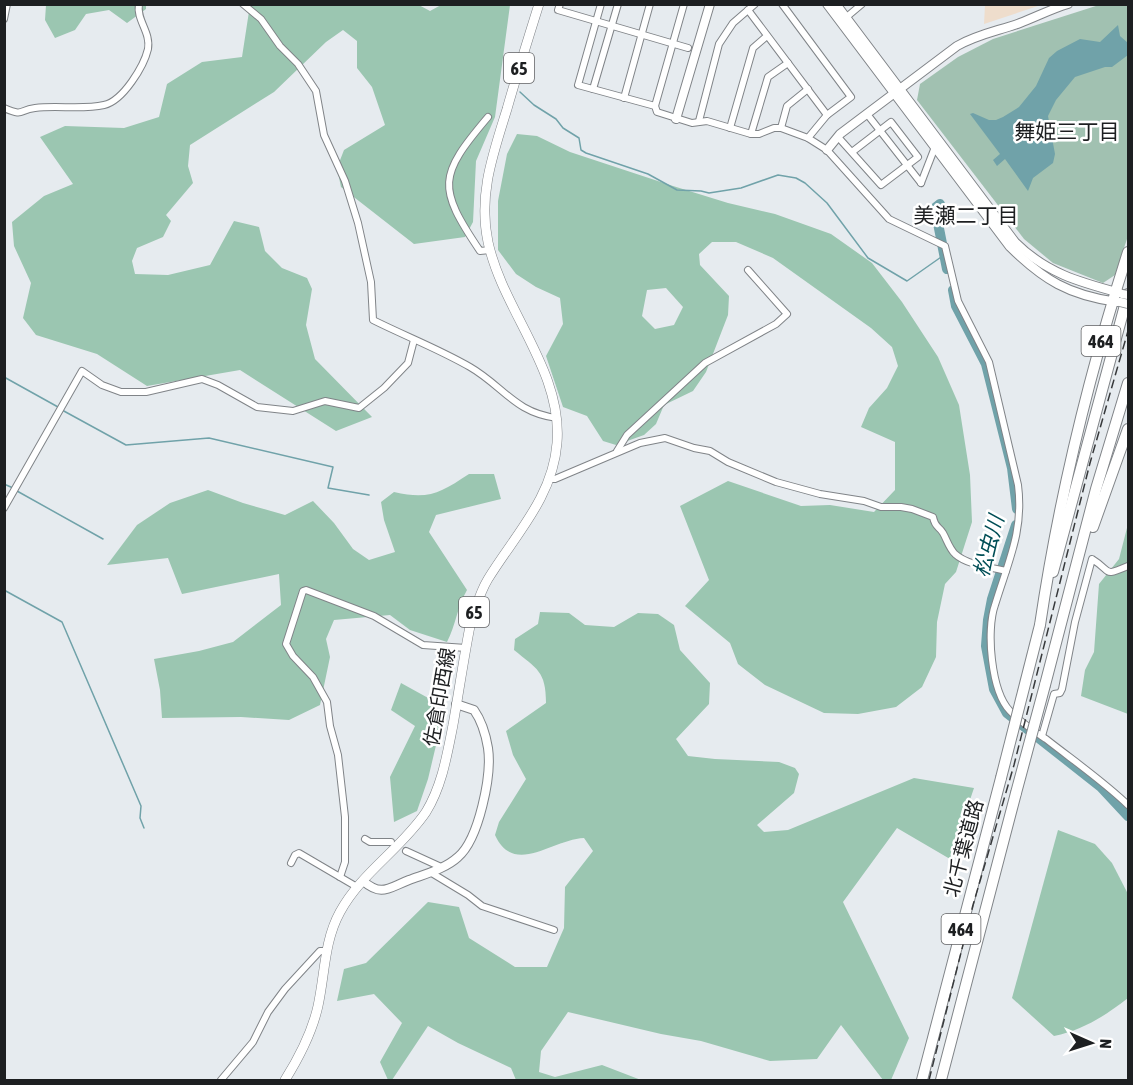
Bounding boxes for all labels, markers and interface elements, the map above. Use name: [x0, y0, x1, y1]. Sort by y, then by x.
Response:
road number: 65: [504, 53, 534, 83]
district label: 舞姫三丁目: [1015, 119, 1120, 143]
district label: 美瀬二丁目: [914, 203, 1019, 227]
road number: 464: [1082, 326, 1120, 356]
water label: 松虫川: [968, 511, 1008, 580]
road number: 65: [459, 597, 489, 627]
street label: 佐倉印西線: [419, 646, 459, 748]
street label: 北千葉道路: [939, 797, 987, 899]
road number: 464: [942, 914, 980, 944]
north arrow: [1061, 1013, 1121, 1073]
text: N: [1097, 1039, 1115, 1049]

